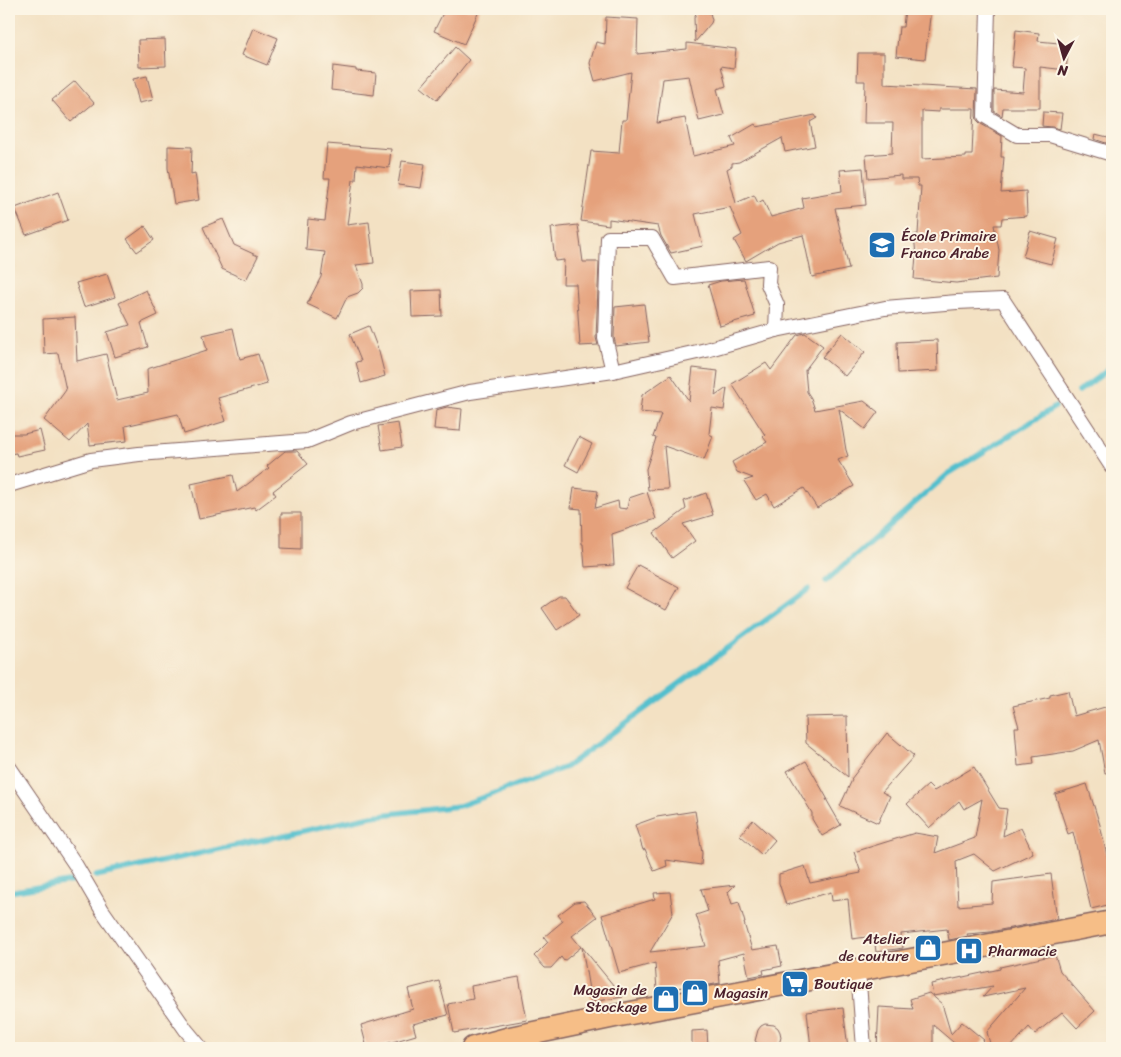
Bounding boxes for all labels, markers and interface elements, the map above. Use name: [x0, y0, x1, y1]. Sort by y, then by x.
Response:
north arrow: [1038, 32, 1088, 82]
text: N: [1056, 57, 1070, 83]
place label: École Primaire Franco Arabe: [901, 223, 996, 266]
school or university icon: École Primaire Franco Arabe: [867, 230, 897, 260]
place label: Atelier de couture: [838, 926, 910, 969]
shop icon: Atelier de couture: [913, 933, 943, 963]
hospital icon: Pharmacie: [954, 936, 984, 966]
place label: Pharmacie: [988, 938, 1057, 964]
supermarket icon: Boutique: [780, 969, 810, 999]
place label: Boutique: [814, 971, 873, 997]
place label: Magasin de Stockage: [573, 977, 647, 1020]
shop icon: Magasin: [680, 978, 710, 1008]
place label: Magasin: [714, 980, 768, 1006]
shop icon: Magasin de Stockage: [651, 984, 681, 1014]

